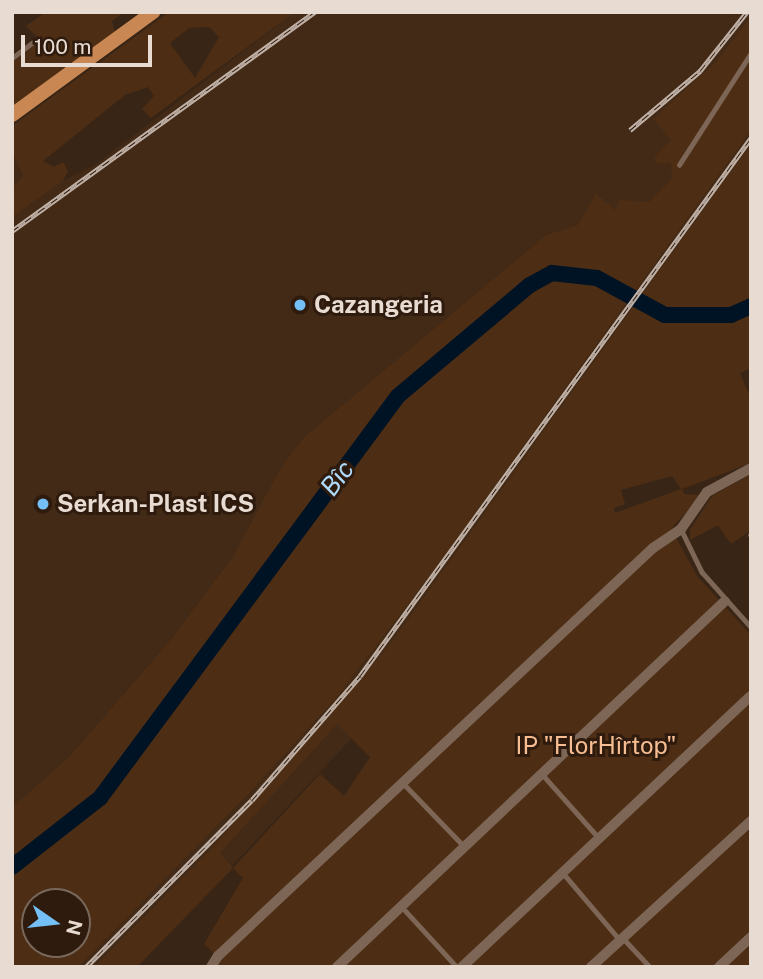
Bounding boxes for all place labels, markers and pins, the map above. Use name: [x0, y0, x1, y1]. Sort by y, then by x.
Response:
place label: Cazangeria: [314, 291, 443, 319]
marker: Cazangeria: [292, 297, 308, 313]
place label: Serkan-Plast ICS: [57, 490, 254, 518]
marker: Serkan-Plast ICS: [35, 496, 51, 512]

